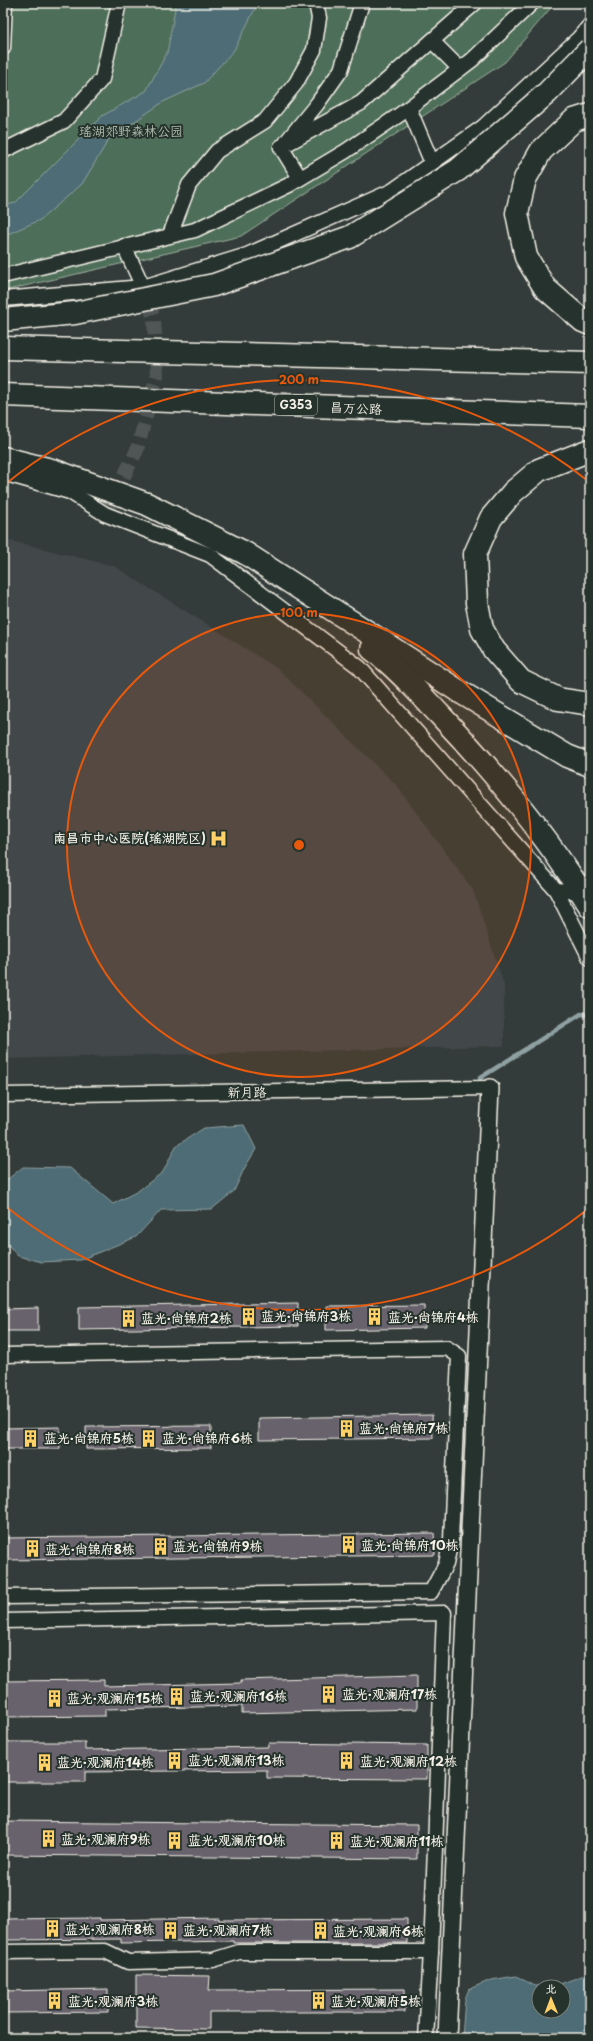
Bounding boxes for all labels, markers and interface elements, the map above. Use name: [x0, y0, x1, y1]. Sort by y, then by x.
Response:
park label: 瑶湖郊野森林公园: [79, 121, 183, 140]
text: 200 m: [279, 370, 319, 388]
road number: G353: [275, 395, 317, 415]
street label: 昌万公路: [330, 397, 382, 418]
text: 100 m: [280, 603, 318, 621]
place label: 南昌市中心医院(瑶湖院区): [53, 828, 206, 847]
hospital icon: 南昌市中心医院(瑶湖院区): [209, 828, 229, 848]
centre of rings: [292, 838, 306, 852]
street label: 新月路: [227, 1082, 267, 1101]
building icon: 蓝光·尚锦府3栋: [238, 1306, 258, 1326]
place label: 蓝光·尚锦府3栋: [261, 1306, 351, 1325]
building icon: 蓝光·尚锦府4栋: [365, 1307, 385, 1327]
place label: 蓝光·尚锦府4栋: [388, 1307, 479, 1326]
building icon: 蓝光·尚锦府2栋: [118, 1308, 138, 1328]
place label: 蓝光·尚锦府2栋: [141, 1308, 232, 1327]
building icon: 蓝光·尚锦府7栋: [336, 1418, 356, 1438]
place label: 蓝光·尚锦府7栋: [359, 1418, 448, 1437]
building icon: 蓝光·尚锦府5栋: [21, 1428, 41, 1448]
place label: 蓝光·尚锦府5栋: [44, 1428, 134, 1447]
building icon: 蓝光·尚锦府6栋: [139, 1428, 159, 1448]
place label: 蓝光·尚锦府6栋: [162, 1428, 253, 1447]
building icon: 蓝光·尚锦府10栋: [338, 1535, 358, 1555]
place label: 蓝光·尚锦府10栋: [361, 1535, 459, 1554]
building icon: 蓝光·尚锦府9栋: [150, 1536, 170, 1556]
place label: 蓝光·尚锦府9栋: [173, 1536, 262, 1555]
building icon: 蓝光·尚锦府8栋: [22, 1539, 42, 1559]
place label: 蓝光·尚锦府8栋: [45, 1539, 135, 1558]
building icon: 蓝光·观澜府17栋: [319, 1684, 339, 1704]
place label: 蓝光·观澜府17栋: [342, 1684, 437, 1703]
building icon: 蓝光·观澜府16栋: [167, 1686, 187, 1706]
place label: 蓝光·观澜府16栋: [190, 1686, 287, 1705]
building icon: 蓝光·观澜府15栋: [44, 1688, 64, 1708]
place label: 蓝光·观澜府15栋: [67, 1688, 163, 1707]
building icon: 蓝光·观澜府13栋: [165, 1750, 185, 1770]
place label: 蓝光·观澜府13栋: [188, 1750, 284, 1769]
building icon: 蓝光·观澜府12栋: [337, 1751, 357, 1771]
place label: 蓝光·观澜府12栋: [360, 1751, 457, 1770]
building icon: 蓝光·观澜府14栋: [34, 1752, 54, 1772]
place label: 蓝光·观澜府14栋: [57, 1752, 154, 1771]
building icon: 蓝光·观澜府9栋: [38, 1829, 58, 1849]
place label: 蓝光·观澜府9栋: [61, 1829, 150, 1848]
building icon: 蓝光·观澜府10栋: [165, 1830, 185, 1850]
place label: 蓝光·观澜府10栋: [188, 1830, 286, 1849]
building icon: 蓝光·观澜府11栋: [327, 1831, 347, 1851]
place label: 蓝光·观澜府11栋: [350, 1831, 443, 1850]
building icon: 蓝光·观澜府8栋: [42, 1919, 62, 1939]
place label: 蓝光·观澜府8栋: [65, 1919, 155, 1938]
building icon: 蓝光·观澜府7栋: [160, 1920, 180, 1940]
place label: 蓝光·观澜府7栋: [183, 1920, 272, 1939]
building icon: 蓝光·观澜府6栋: [310, 1921, 330, 1941]
place label: 蓝光·观澜府6栋: [333, 1921, 424, 1940]
north arrow: [531, 1979, 571, 2019]
text: 北: [545, 1980, 556, 1997]
building icon: 蓝光·观澜府3栋: [45, 1991, 65, 2011]
place label: 蓝光·观澜府3栋: [68, 1991, 158, 2010]
building icon: 蓝光·观澜府5栋: [308, 1991, 328, 2011]
place label: 蓝光·观澜府5栋: [331, 1991, 421, 2010]

